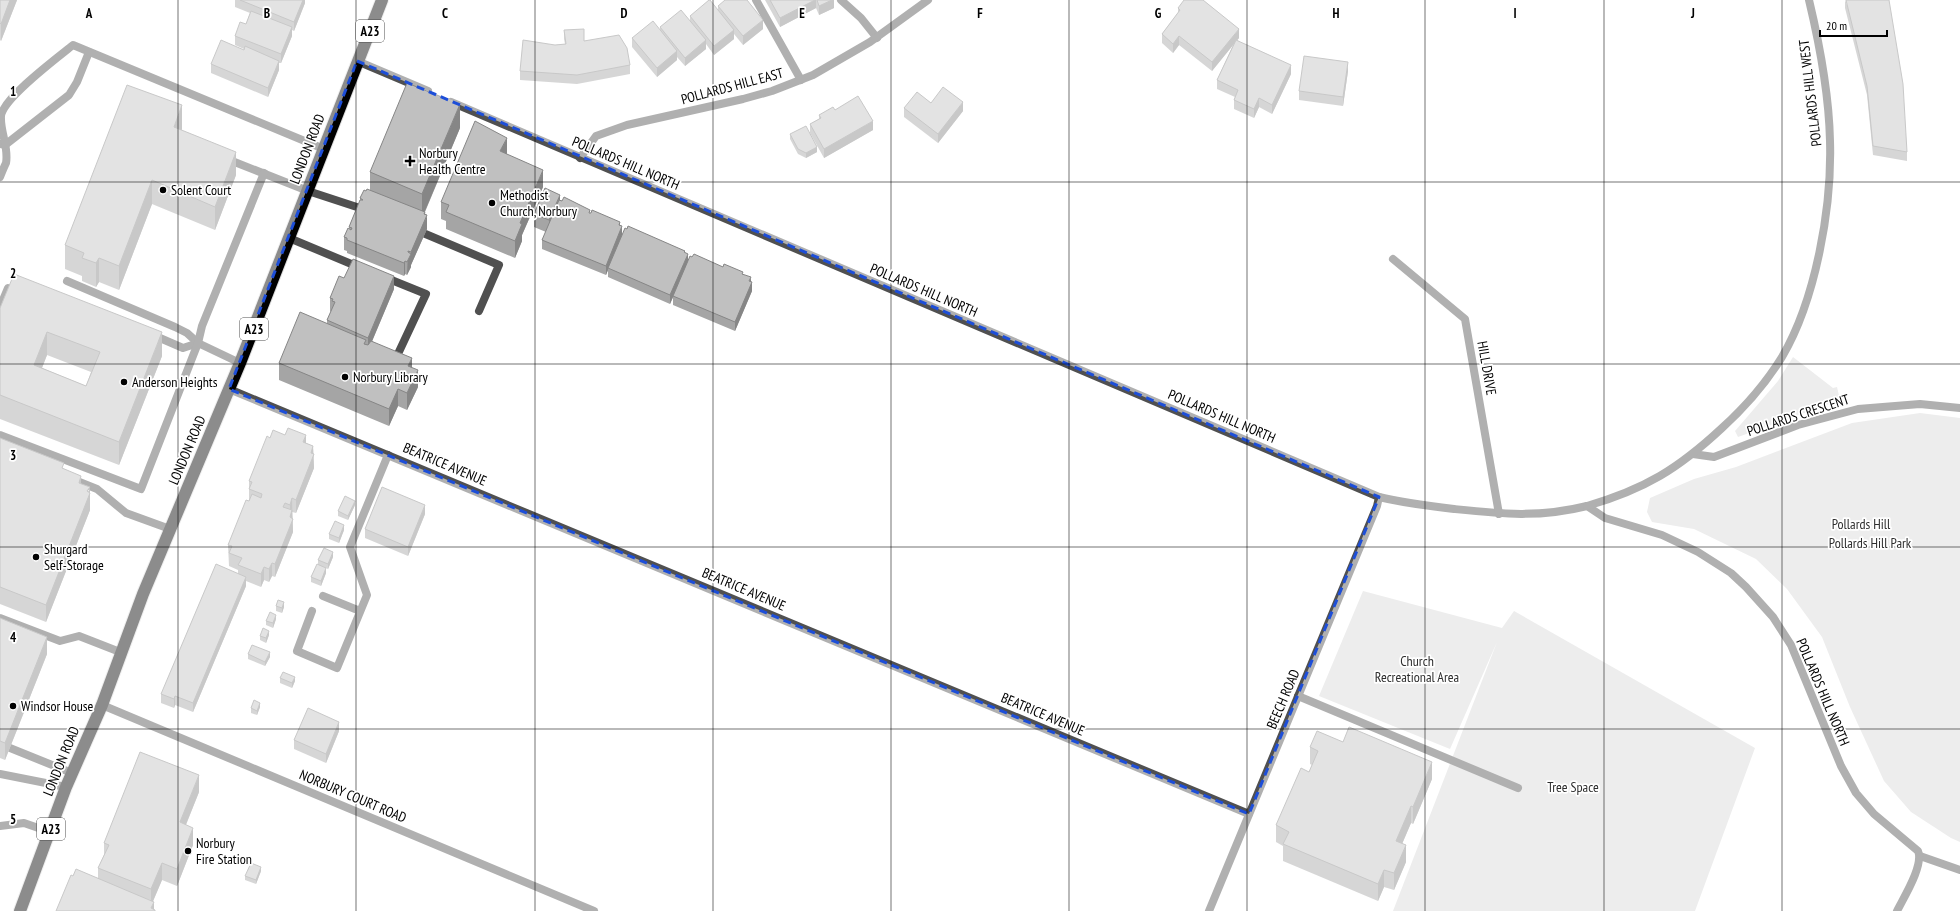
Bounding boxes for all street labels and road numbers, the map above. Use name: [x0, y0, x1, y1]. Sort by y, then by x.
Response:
road number: A23: [356, 20, 384, 42]
street label: POLLARDS HILL WEST: [1794, 38, 1825, 147]
street label: POLLARDS HILL EAST: [679, 64, 786, 108]
street label: LONDON ROAD: [285, 111, 329, 187]
street label: POLLARDS HILL NORTH: [570, 132, 682, 194]
street label: POLLARDS HILL NORTH: [868, 259, 980, 321]
road number: A23: [240, 318, 268, 340]
street label: HILL DRIVE: [1473, 340, 1501, 396]
street label: POLLARDS HILL NORTH: [1166, 385, 1278, 447]
street label: POLLARDS CRESCENT: [1745, 390, 1852, 440]
street label: LONDON ROAD: [164, 413, 210, 487]
street label: BEATRICE AVENUE: [400, 438, 490, 490]
street label: BEATRICE AVENUE: [699, 563, 789, 615]
street label: POLLARDS HILL NORTH: [1792, 636, 1854, 748]
street label: BEECH ROAD: [1262, 666, 1304, 732]
street label: BEATRICE AVENUE: [998, 688, 1088, 740]
street label: LONDON ROAD: [39, 724, 83, 798]
street label: NORBURY COURT ROAD: [297, 765, 409, 827]
road number: A23: [37, 818, 65, 840]

